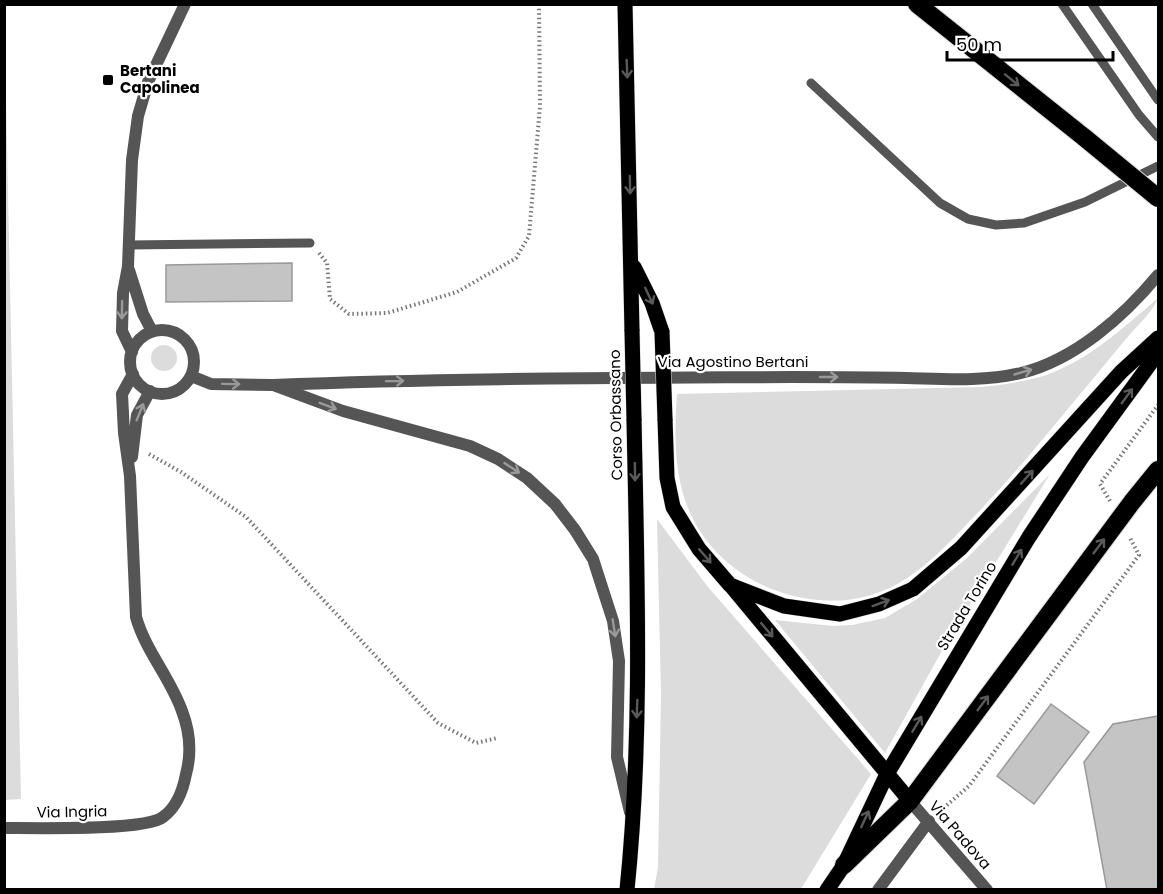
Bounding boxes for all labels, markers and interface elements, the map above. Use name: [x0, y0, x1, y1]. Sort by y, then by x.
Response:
scale bar: [947, 24, 1114, 62]
text: 50 m: [956, 32, 1002, 57]
one-way arrow: [621, 58, 633, 78]
place label: Bertani Capolinea: [120, 60, 200, 98]
marker: Bertani Capolinea: [101, 73, 115, 87]
one-way arrow: [1004, 74, 1020, 87]
one-way arrow: [624, 175, 636, 195]
one-way arrow: [643, 286, 655, 304]
one-way arrow: [117, 300, 128, 320]
street label: Corso Orbassano: [604, 349, 627, 481]
street label: Via Agostino Bertani: [658, 351, 809, 372]
one-way arrow: [1013, 366, 1032, 377]
one-way arrow: [819, 371, 839, 383]
one-way arrow: [384, 375, 404, 387]
one-way arrow: [221, 379, 241, 390]
one-way arrow: [1121, 388, 1133, 404]
one-way arrow: [318, 401, 337, 412]
one-way arrow: [135, 403, 146, 422]
one-way arrow: [630, 461, 641, 481]
one-way arrow: [503, 463, 520, 475]
one-way arrow: [1020, 470, 1034, 485]
one-way arrow: [1093, 539, 1105, 555]
one-way arrow: [698, 548, 712, 563]
one-way arrow: [1012, 549, 1024, 566]
street label: Strada Torino: [932, 557, 1001, 654]
one-way arrow: [871, 596, 890, 607]
one-way arrow: [609, 617, 620, 637]
one-way arrow: [761, 622, 774, 638]
one-way arrow: [976, 695, 989, 711]
one-way arrow: [631, 699, 643, 719]
one-way arrow: [911, 716, 923, 733]
street label: Via Padova: [925, 796, 996, 874]
street label: Via Ingria: [36, 800, 108, 823]
one-way arrow: [860, 811, 872, 829]

